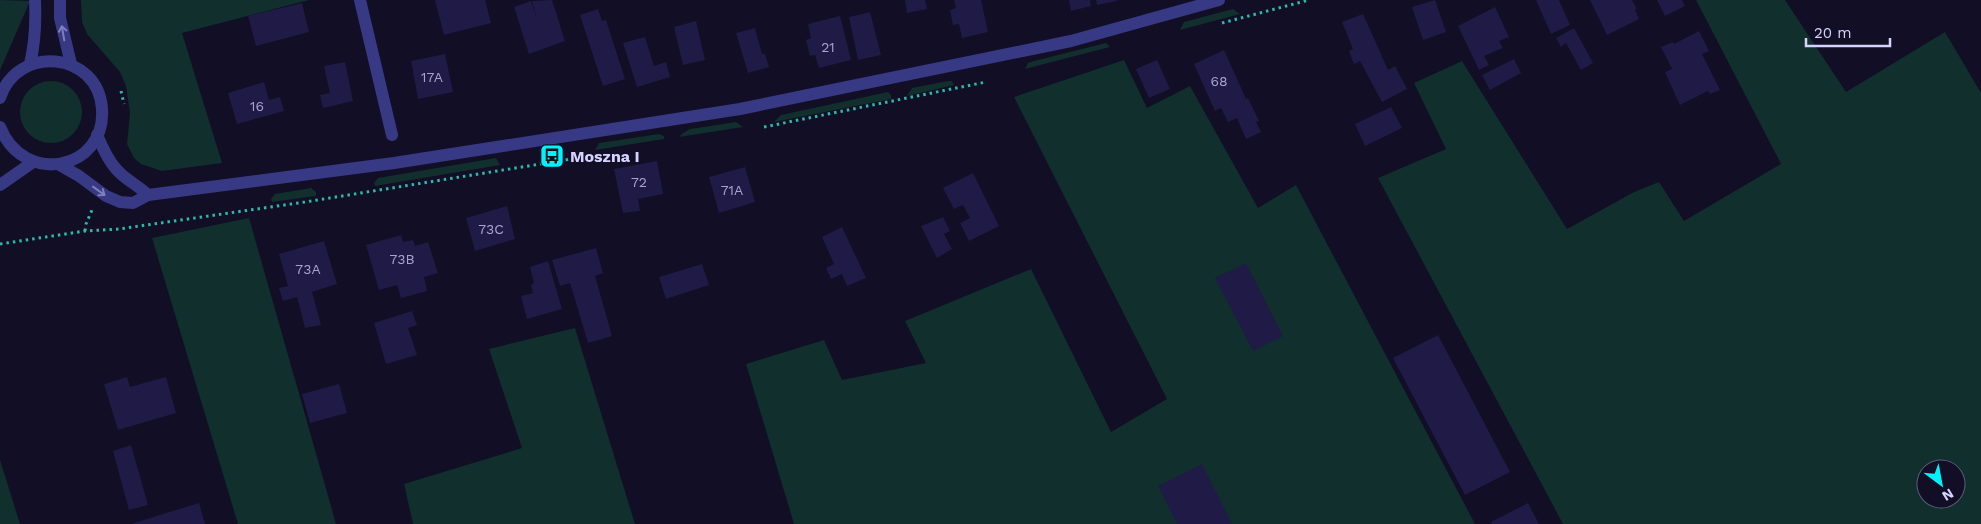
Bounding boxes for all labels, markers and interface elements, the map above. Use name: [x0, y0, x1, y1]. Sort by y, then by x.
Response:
scale bar: [1806, 15, 1890, 47]
text: 20 m: [1814, 24, 1852, 42]
one-way arrow: [58, 25, 68, 41]
house number: 21: [821, 39, 835, 55]
house number: 17A: [421, 69, 443, 85]
house number: 68: [1210, 73, 1228, 89]
house number: 16: [250, 98, 264, 114]
bus stop icon: Moszna I: [539, 143, 565, 169]
place label: Moszna I: [570, 147, 640, 166]
house number: 72: [631, 174, 647, 190]
house number: 71A: [721, 182, 743, 198]
one-way arrow: [91, 186, 105, 196]
house number: 73C: [478, 221, 504, 237]
house number: 73B: [389, 251, 415, 267]
house number: 73A: [295, 261, 321, 277]
north arrow: [1916, 459, 1966, 509]
text: N: [1939, 485, 1957, 505]

